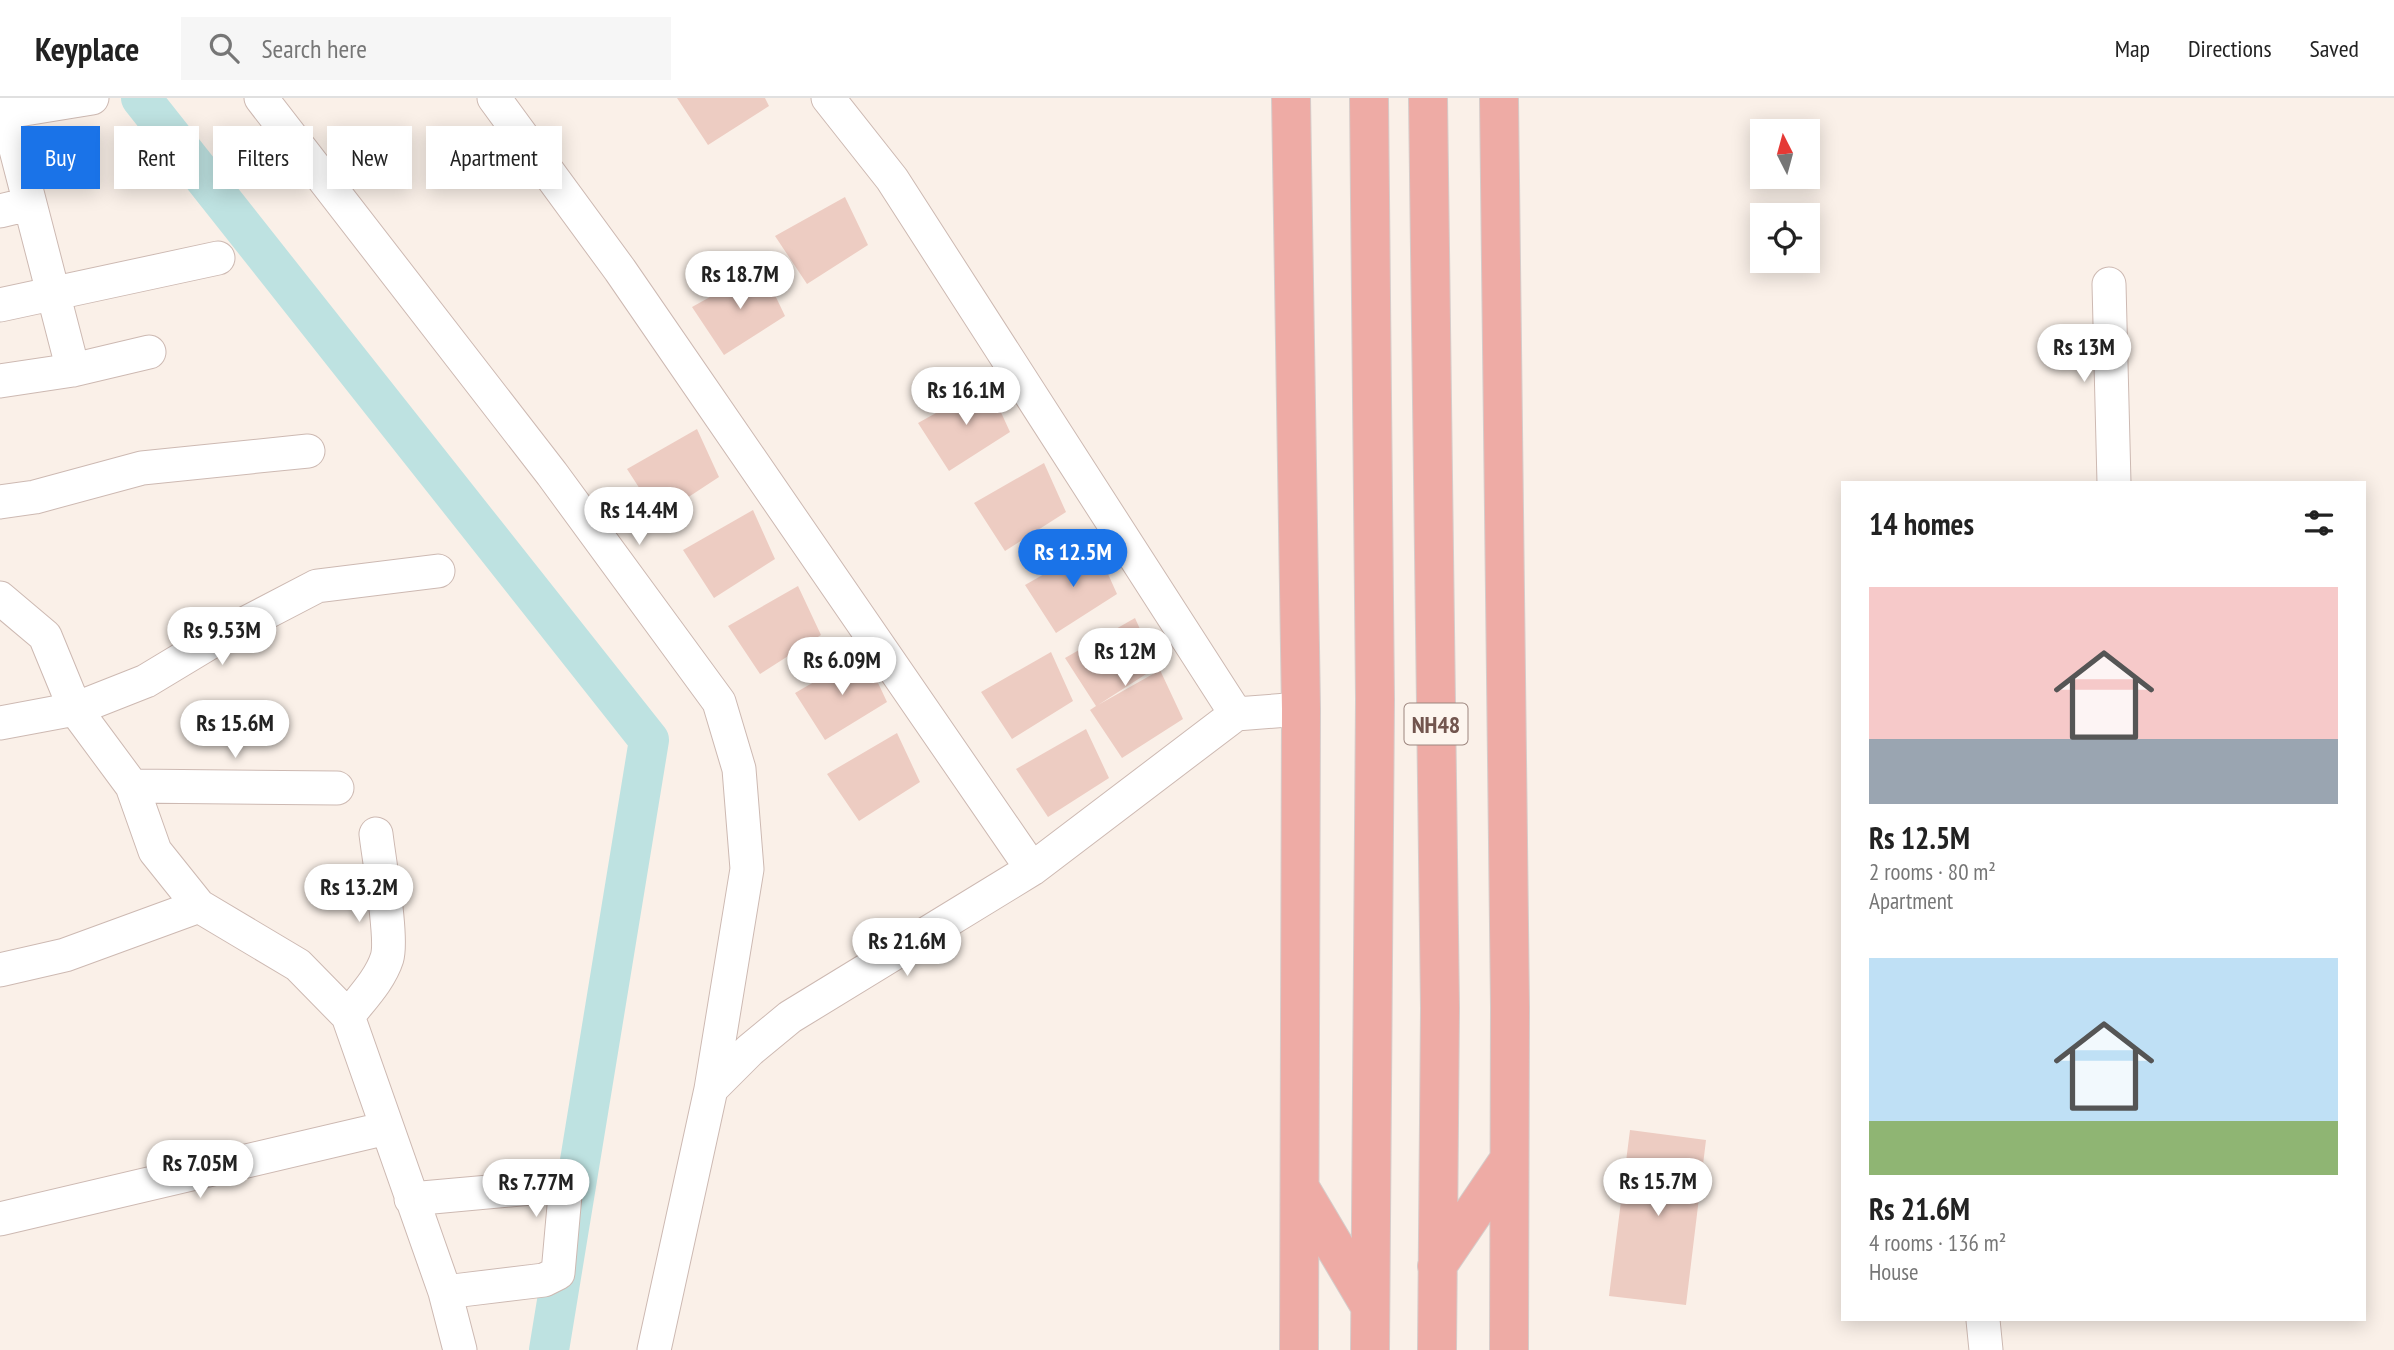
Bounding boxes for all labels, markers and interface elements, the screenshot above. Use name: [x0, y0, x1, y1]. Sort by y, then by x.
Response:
search box: [181, 17, 671, 80]
text: Keyplace: [35, 27, 139, 70]
icon: search: [205, 29, 243, 67]
text: Search here: [261, 32, 367, 65]
text: Map: [2115, 33, 2150, 64]
text: Directions: [2188, 33, 2272, 64]
text: Saved: [2310, 33, 2359, 64]
north arrow: [1750, 119, 1820, 189]
map controls: [1750, 119, 1820, 273]
chip: Buy: [21, 126, 100, 189]
chip: Rent: [114, 126, 199, 189]
chip: Filters: [213, 126, 313, 189]
chip: New: [327, 126, 412, 189]
chip: Apartment: [426, 126, 562, 189]
button: locate: [1750, 203, 1820, 273]
pin: Rs 18.7M: [668, 252, 812, 311]
text: Rs 18.7M: [701, 259, 779, 288]
pin: Rs 13M: [2027, 324, 2141, 384]
text: Rs 13M: [2053, 332, 2115, 361]
pin: Rs 16.1M: [894, 368, 1038, 427]
text: Rs 16.1M: [927, 375, 1005, 404]
pin: Rs 14.4M: [567, 488, 711, 547]
text: Rs 14.4M: [600, 495, 678, 524]
text: 14 homes: [1869, 504, 1974, 543]
icon: filters: [2300, 504, 2338, 542]
pin: Rs 12.5M: [1001, 530, 1145, 589]
text: Rs 12.5M: [1034, 537, 1112, 566]
pin: Rs 9.53M: [150, 608, 294, 667]
text: Rs 9.53M: [183, 615, 261, 644]
pin: Rs 12M: [1068, 628, 1182, 688]
icon: home: [2041, 632, 2167, 758]
text: Rs 12M: [1094, 636, 1156, 665]
pin: Rs 6.09M: [770, 638, 914, 697]
text: Rs 6.09M: [803, 645, 881, 674]
pin: Rs 15.6M: [163, 700, 307, 760]
road number: NH48: [1404, 704, 1468, 744]
text: Rs 15.6M: [196, 708, 274, 737]
text: Rs 12.5M: [1869, 818, 1970, 857]
text: 2 rooms · 80 m²: [1869, 857, 1996, 886]
pin: Rs 13.2M: [287, 864, 431, 924]
text: Rs 13.2M: [320, 872, 398, 901]
text: Apartment: [1869, 886, 1953, 915]
pin: Rs 21.6M: [835, 918, 979, 978]
text: Rs 21.6M: [868, 926, 946, 955]
icon: home: [2041, 1003, 2167, 1129]
pin: Rs 7.05M: [128, 1140, 272, 1200]
text: Rs 7.05M: [162, 1148, 238, 1177]
pin: Rs 15.7M: [1586, 1158, 1730, 1218]
pin: Rs 7.77M: [464, 1160, 608, 1219]
text: Rs 15.7M: [1619, 1166, 1697, 1195]
text: Rs 7.77M: [498, 1167, 574, 1196]
text: Rs 21.6M: [1869, 1189, 1970, 1228]
text: 4 rooms · 136 m²: [1869, 1228, 2006, 1257]
text: House: [1869, 1257, 1919, 1286]

